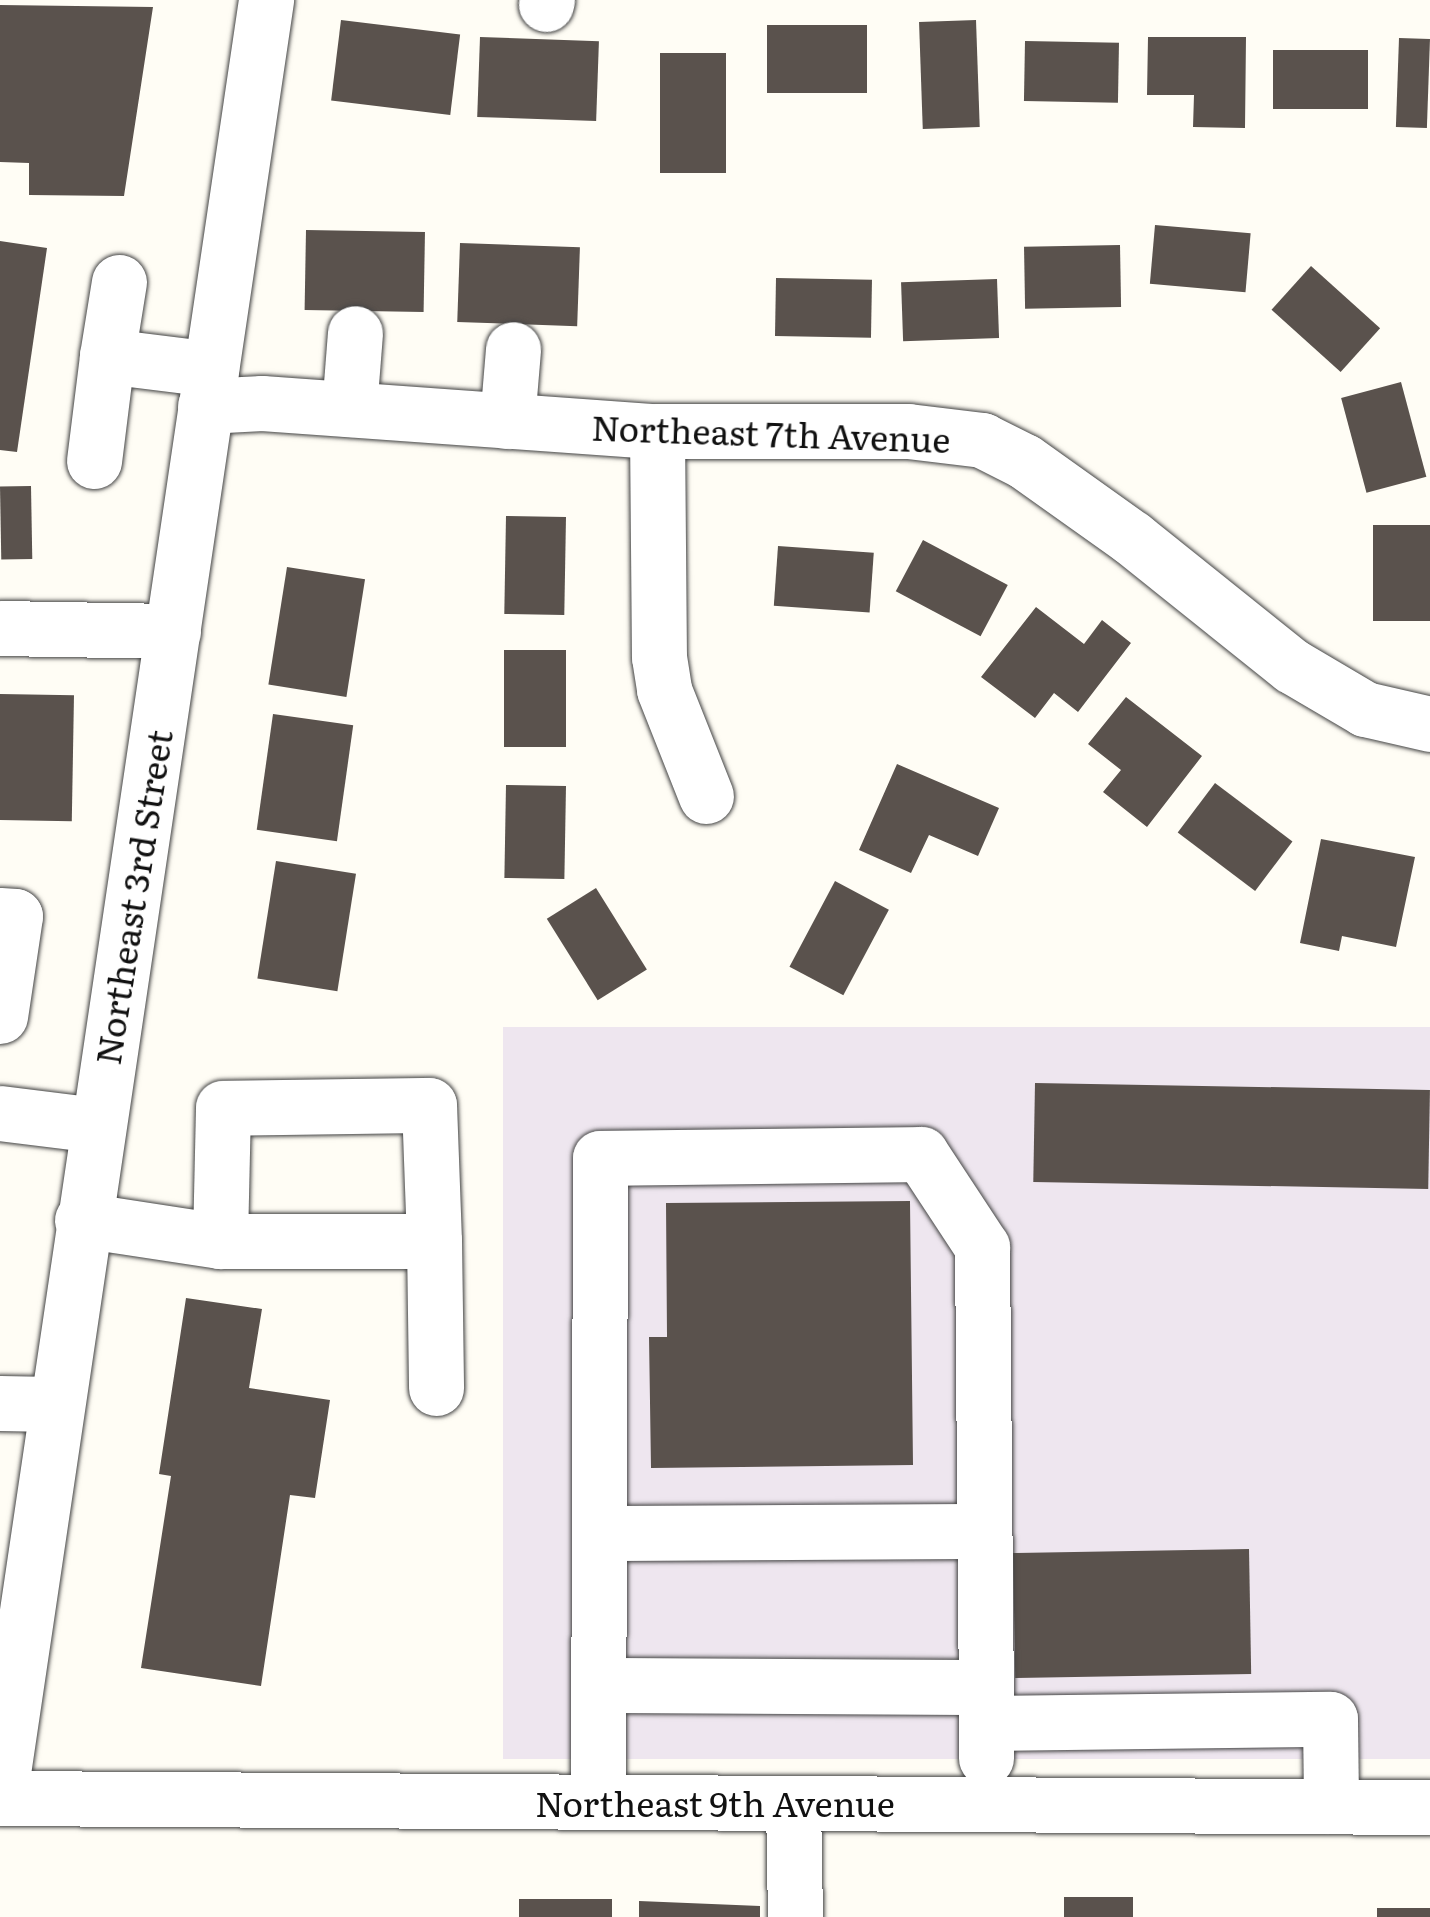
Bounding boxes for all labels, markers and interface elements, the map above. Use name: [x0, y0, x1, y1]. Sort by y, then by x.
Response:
street label: Northeast 7th Avenue: [591, 405, 951, 459]
street label: Northeast 3rd Street: [85, 727, 179, 1067]
street label: Northeast 9th Avenue: [535, 1781, 895, 1823]

